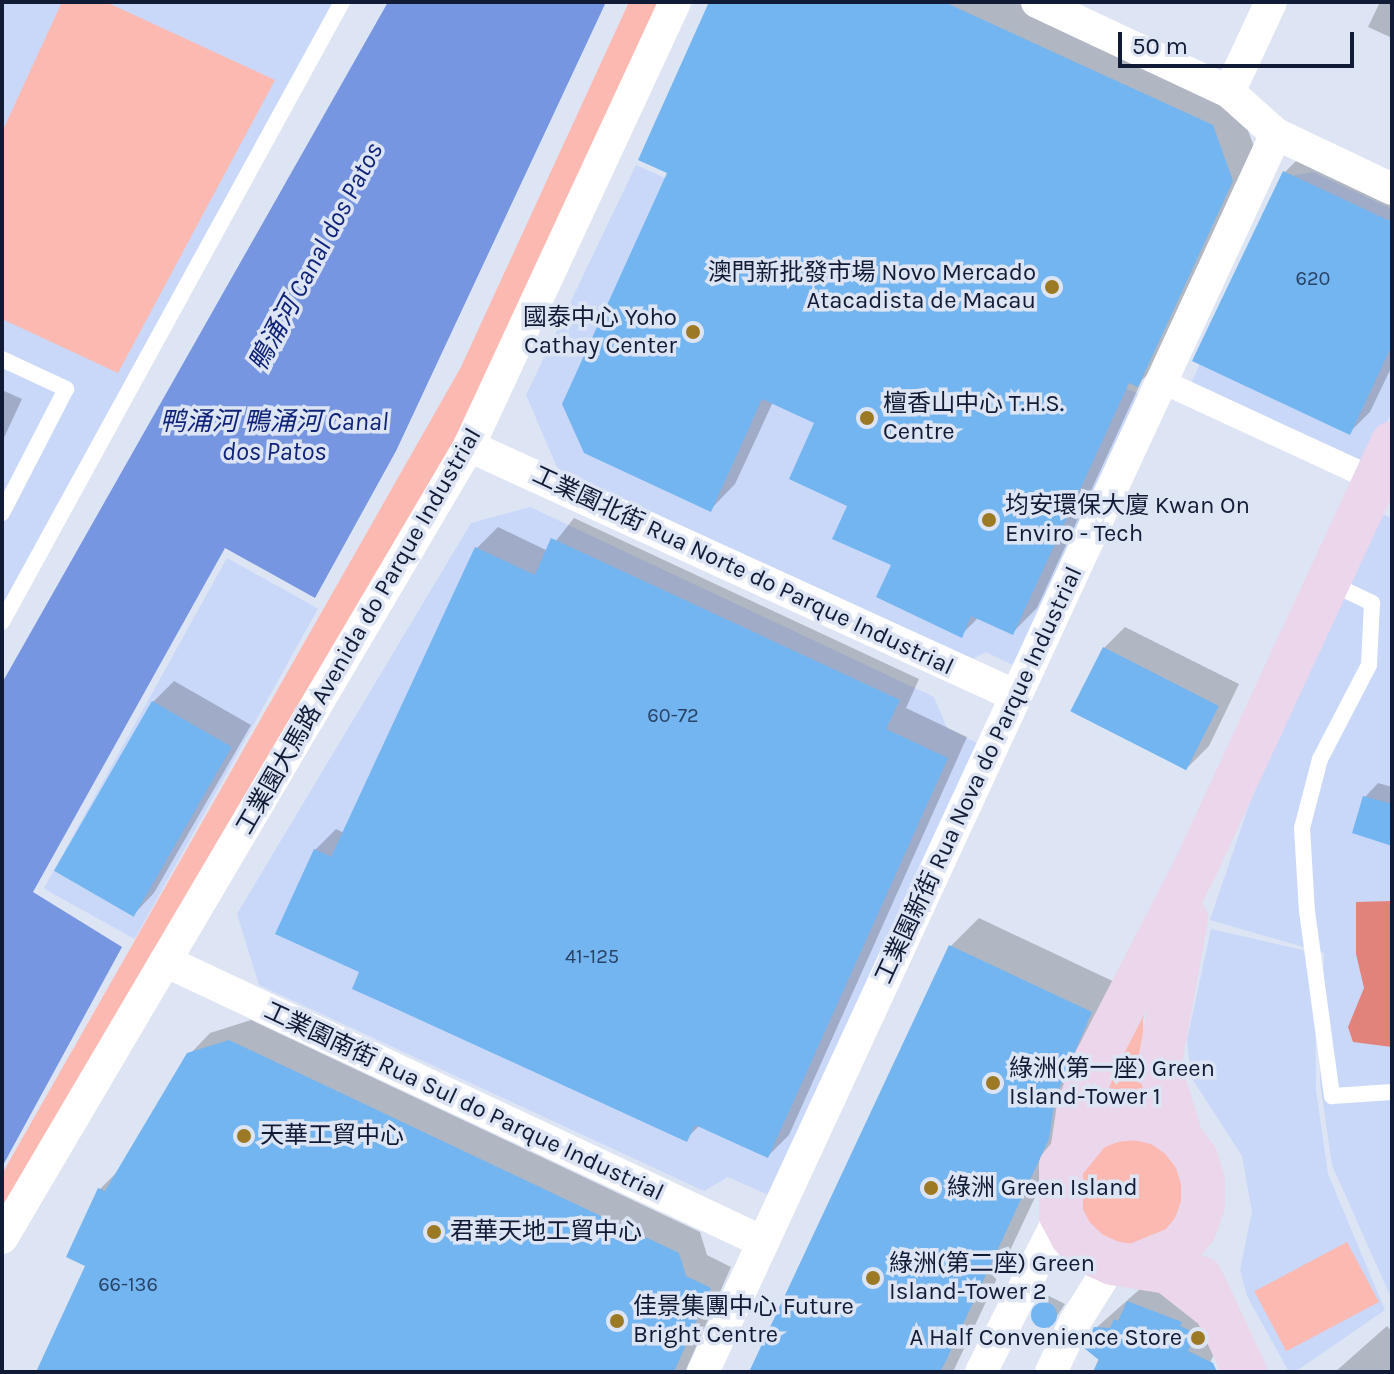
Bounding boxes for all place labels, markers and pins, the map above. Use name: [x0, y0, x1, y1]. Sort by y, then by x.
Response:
place label: 澳門新批發市場 Novo Mercado Atacadista de Macau: [708, 259, 1036, 315]
marker: 澳門新批發市場 Novo Mercado Atacadista de Macau: [1043, 278, 1061, 296]
place label: 國泰中心 Yoho Cathay Center: [523, 304, 677, 360]
marker: 國泰中心 Yoho Cathay Center: [684, 323, 702, 341]
place label: 檀香山中心 T.H.S. Centre: [883, 390, 1064, 446]
marker: 檀香山中心 T.H.S. Centre: [858, 409, 876, 427]
place label: 均安環保大廈 Kwan On Enviro - Tech: [1005, 492, 1250, 548]
marker: 均安環保大廈 Kwan On Enviro - Tech: [980, 511, 998, 529]
place label: 綠洲(第一座) Green Island-Tower 1: [1009, 1055, 1215, 1111]
marker: 綠洲(第一座) Green Island-Tower 1: [984, 1074, 1002, 1092]
place label: 天華工貿中心: [260, 1122, 404, 1150]
marker: 天華工貿中心: [235, 1127, 253, 1145]
place label: 綠洲 Green Island: [947, 1174, 1138, 1202]
marker: 綠洲 Green Island: [922, 1179, 940, 1197]
place label: 君華天地工貿中心: [450, 1218, 642, 1246]
marker: 君華天地工貿中心: [425, 1223, 443, 1241]
place label: 綠洲(第二座) Green Island-Tower 2: [889, 1250, 1095, 1306]
marker: 綠洲(第二座) Green Island-Tower 2: [864, 1269, 882, 1287]
place label: 佳景集團中心 Future Bright Centre: [633, 1293, 854, 1349]
marker: 佳景集團中心 Future Bright Centre: [608, 1312, 626, 1330]
place label: A Half Convenience Store: [909, 1324, 1182, 1352]
marker: A Half Convenience Store: [1189, 1329, 1207, 1347]

